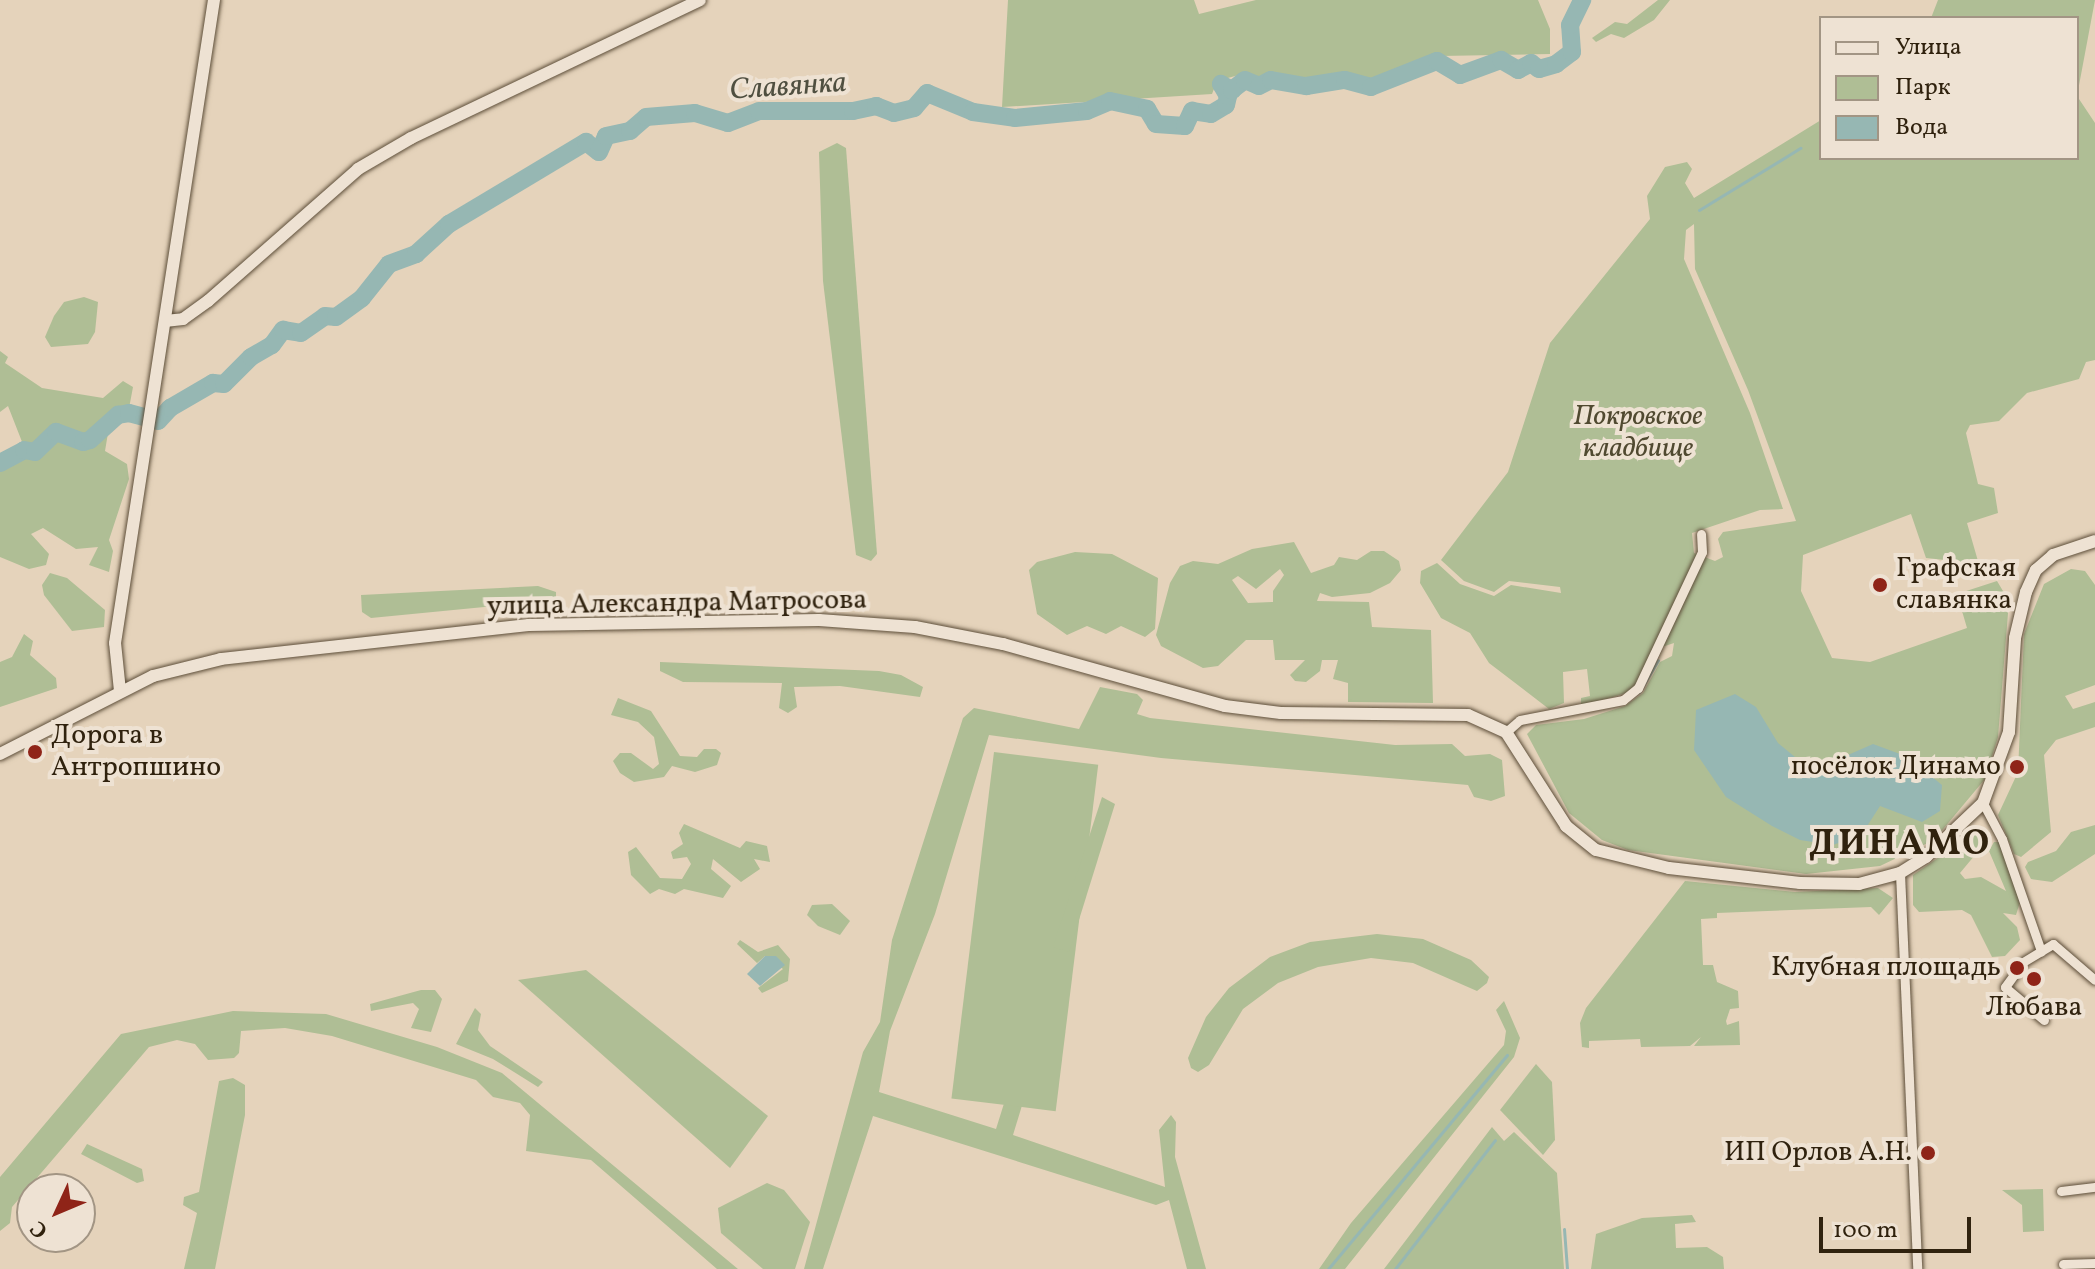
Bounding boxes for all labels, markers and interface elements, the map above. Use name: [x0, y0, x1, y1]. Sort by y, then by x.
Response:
legend: [1819, 16, 2079, 160]
text: Улица: [1895, 31, 1962, 65]
water label: Славянка: [728, 65, 848, 109]
text: Парк: [1895, 71, 1951, 105]
text: Вода: [1895, 111, 1948, 145]
park label: Покровское кладбище: [1574, 400, 1702, 466]
place label: Графская славянка: [1896, 552, 2016, 618]
marker: Графская славянка: [1871, 576, 1889, 594]
street label: улица Александра Матросова: [486, 584, 868, 624]
place label: Дорога в Антропшино: [51, 719, 221, 785]
marker: Дорога в Антропшино: [26, 743, 44, 761]
place label: посёлок Динамо: [1791, 750, 2001, 784]
marker: посёлок Динамо: [2008, 758, 2026, 776]
district label: ДИНАМО: [1809, 824, 1991, 868]
place label: Клубная площадь: [1771, 951, 2001, 985]
marker: Клубная площадь: [2008, 959, 2026, 977]
marker: Любава: [2025, 970, 2043, 988]
place label: Любава: [1986, 991, 2082, 1025]
place label: ИП Орлов А.Н.: [1724, 1136, 1912, 1170]
marker: ИП Орлов А.Н.: [1919, 1144, 1937, 1162]
north arrow: [16, 1173, 96, 1253]
scale bar: [1823, 1201, 1975, 1251]
text: С: [24, 1213, 56, 1244]
text: 100 m: [1833, 1214, 1898, 1248]

